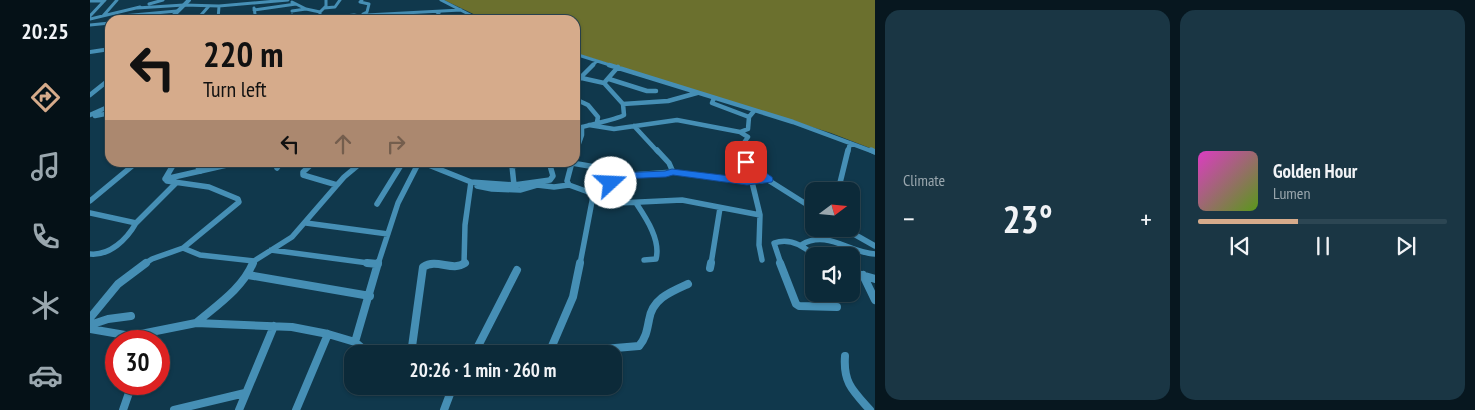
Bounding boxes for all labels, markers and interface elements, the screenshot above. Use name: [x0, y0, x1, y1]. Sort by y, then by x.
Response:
text: 20:25: [21, 17, 69, 45]
text: 220 m: [203, 31, 284, 77]
icon: left: [120, 35, 185, 100]
text: Turn left: [203, 75, 267, 103]
icon: directions: [28, 80, 63, 115]
icon: left: [276, 130, 304, 158]
icon: ahead: [329, 130, 357, 158]
icon: right: [382, 130, 410, 158]
pin: [725, 141, 767, 183]
icon: arrive: [732, 148, 760, 176]
icon: music: [28, 149, 63, 184]
position arrow: [584, 156, 636, 208]
text: Golden Hour: [1273, 159, 1357, 183]
text: Climate: [903, 170, 945, 190]
north arrow: [805, 182, 860, 238]
map controls: [805, 182, 860, 302]
text: Lumen: [1273, 183, 1310, 203]
text: 23°: [1002, 194, 1053, 243]
text: −: [903, 200, 915, 237]
text: +: [1140, 200, 1152, 237]
icon: phone: [28, 219, 63, 254]
icon: previous: [1226, 232, 1254, 260]
icon: pause: [1309, 232, 1337, 260]
icon: next: [1392, 232, 1420, 260]
button: sound: [805, 247, 860, 302]
icon: climate: [28, 288, 63, 323]
speed limit sign: 30: [105, 330, 170, 395]
icon: car: [28, 358, 63, 393]
text: 20:26 · 1 min · 260 m: [410, 358, 556, 382]

